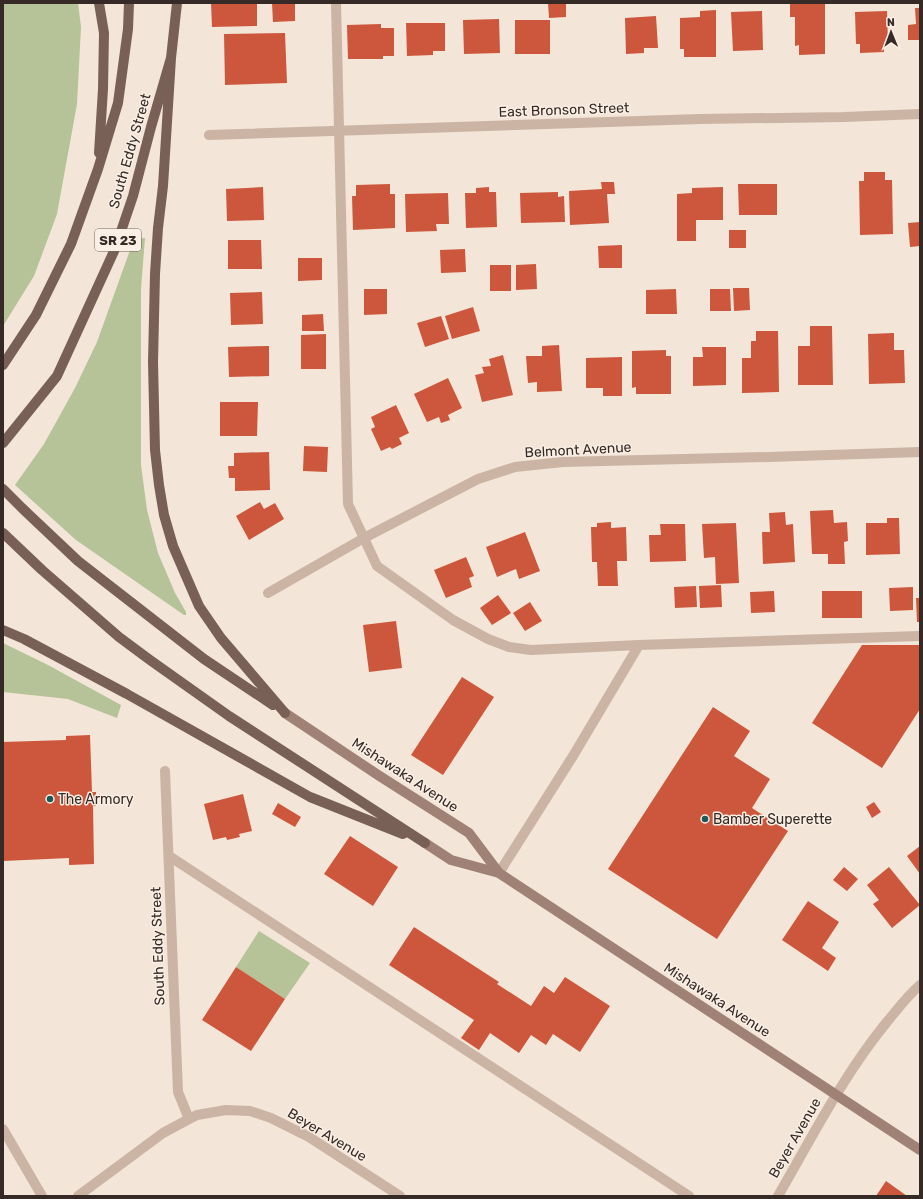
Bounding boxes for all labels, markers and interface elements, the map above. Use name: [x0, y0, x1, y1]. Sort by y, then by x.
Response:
north arrow: [871, 12, 911, 52]
text: N: [887, 16, 895, 29]
street label: South Eddy Street: [105, 91, 155, 211]
street label: East Bronson Street: [498, 99, 630, 121]
road number: SR 23: [95, 229, 141, 251]
street label: Belmont Avenue: [524, 439, 632, 461]
street label: Mishawaka Avenue: [349, 734, 462, 816]
place label: The Armory: [58, 791, 134, 808]
marker: The Armory: [45, 794, 55, 804]
place label: Bamber Superette: [713, 811, 832, 828]
marker: Bamber Superette: [700, 814, 710, 824]
street label: South Eddy Street: [147, 886, 169, 1006]
street label: Mishawaka Avenue: [661, 959, 774, 1041]
street label: Beyer Avenue: [765, 1095, 825, 1181]
street label: Beyer Avenue: [284, 1105, 370, 1165]

